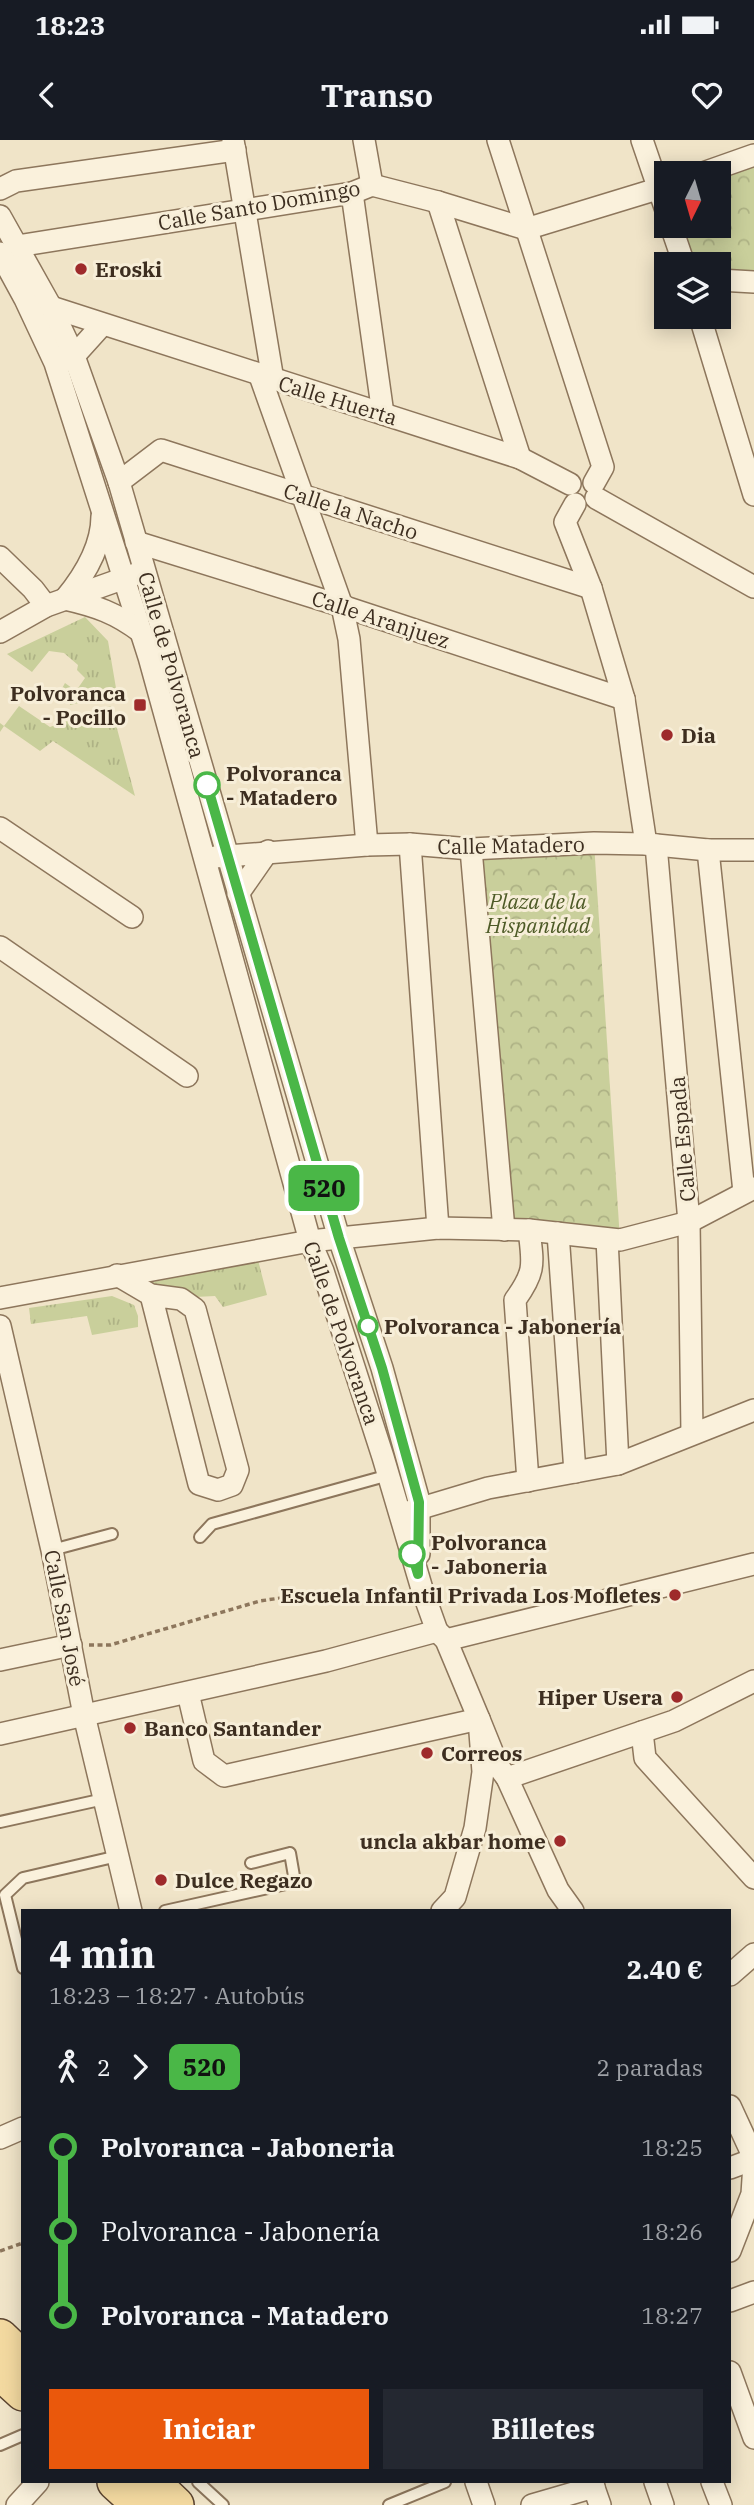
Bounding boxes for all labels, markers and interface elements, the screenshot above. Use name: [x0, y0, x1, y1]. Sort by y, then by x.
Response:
text: 18:23: [35, 8, 105, 42]
text: Transo: [321, 74, 433, 116]
icon: back: [28, 76, 66, 114]
icon: heart: [688, 76, 726, 114]
north arrow: [654, 161, 732, 238]
map controls: [654, 161, 731, 329]
street label: Calle Santo Domingo: [156, 173, 362, 237]
button: layers: [654, 252, 731, 329]
place label: Eroski: [95, 255, 162, 283]
marker: Eroski: [73, 261, 89, 277]
street label: Calle Huerta: [275, 369, 401, 431]
street label: Calle la Nacho: [280, 476, 422, 546]
street label: Calle de Polvoranca: [132, 569, 212, 761]
street label: Calle Aranjuez: [308, 584, 454, 654]
place label: Polvoranca - Pocillo: [10, 679, 126, 731]
marker: Polvoranca - Pocillo: [132, 697, 148, 713]
place label: Dia: [681, 721, 716, 749]
marker: Dia: [659, 727, 675, 743]
place label: Polvoranca - Matadero: [226, 759, 342, 811]
marker: Polvoranca - Matadero: [194, 772, 220, 798]
street label: Calle Matadero: [437, 830, 585, 860]
park label: Plaza de la Hispanidad: [485, 887, 591, 939]
street label: Calle Espada: [663, 1075, 701, 1203]
line badge: 520: [284, 1165, 364, 1211]
text: 520: [302, 1172, 346, 1204]
street label: Calle de Polvoranca: [297, 1237, 387, 1429]
place label: Polvoranca - Jabonería: [384, 1312, 621, 1340]
marker: Polvoranca - Jabonería: [358, 1316, 378, 1336]
place label: Polvoranca - Jaboneria: [431, 1528, 548, 1580]
marker: Polvoranca - Jaboneria: [399, 1541, 425, 1567]
street label: Calle San José: [38, 1547, 92, 1689]
place label: Escuela Infantil Privada Los Mofletes: [280, 1581, 661, 1609]
marker: Escuela Infantil Privada Los Mofletes: [667, 1587, 683, 1603]
place label: Hiper Usera: [538, 1683, 663, 1711]
marker: Hiper Usera: [669, 1689, 685, 1705]
place label: Banco Santander: [144, 1714, 322, 1742]
marker: Banco Santander: [122, 1720, 138, 1736]
place label: Correos: [441, 1739, 522, 1767]
marker: Correos: [419, 1745, 435, 1761]
place label: uncla akbar home: [360, 1827, 546, 1855]
marker: uncla akbar home: [552, 1833, 568, 1849]
place label: Dulce Regazo: [175, 1866, 313, 1894]
marker: Dulce Regazo: [153, 1872, 169, 1888]
text: 4 min: [49, 1929, 155, 1978]
text: 2.40 €: [627, 1952, 703, 1986]
text: 18:23 – 18:27 · Autobús: [49, 1980, 305, 2010]
icon: walk: [49, 2048, 87, 2086]
icon: forward: [121, 2048, 159, 2086]
text: 520: [183, 2051, 226, 2083]
text: 2: [97, 2052, 111, 2082]
text: 2 paradas: [596, 2052, 703, 2082]
text: Polvoranca - Jaboneria: [101, 2130, 395, 2164]
text: 18:25: [641, 2132, 703, 2162]
text: Polvoranca - Jabonería: [101, 2214, 380, 2248]
text: 18:26: [641, 2216, 703, 2246]
text: Polvoranca - Matadero: [101, 2298, 389, 2332]
text: 18:27: [641, 2300, 703, 2330]
button: Iniciar: [49, 2389, 369, 2469]
button: Billetes: [383, 2389, 703, 2469]

